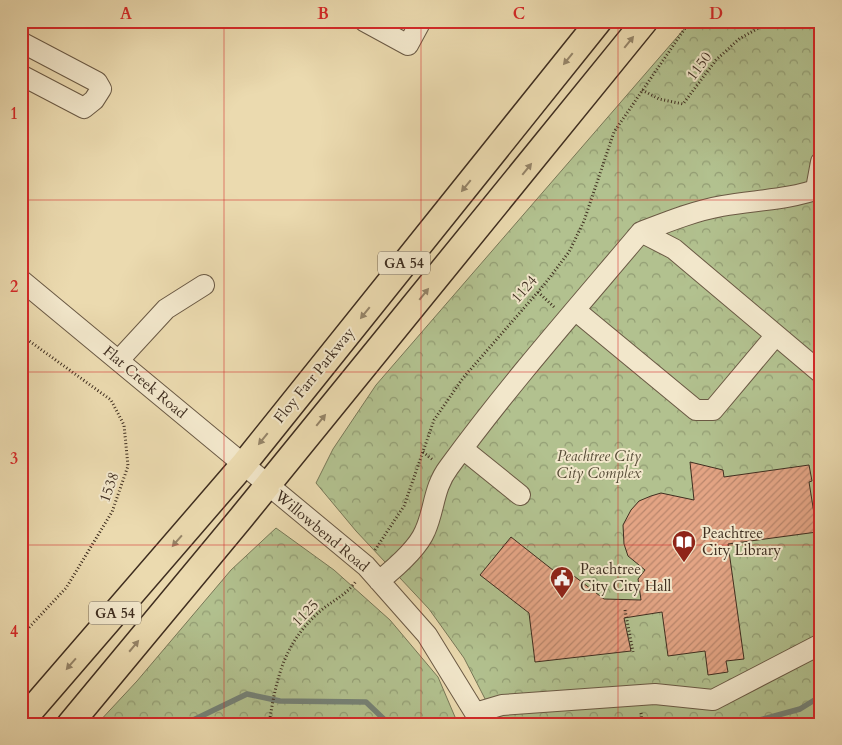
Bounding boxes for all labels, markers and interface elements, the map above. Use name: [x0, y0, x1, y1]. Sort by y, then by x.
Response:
text: A: [120, 3, 132, 25]
text: B: [317, 3, 329, 25]
text: C: [513, 3, 525, 25]
text: D: [709, 3, 723, 25]
one-way arrow: [623, 36, 634, 49]
street label: 1150: [682, 47, 716, 84]
one-way arrow: [563, 52, 574, 65]
text: 1: [10, 103, 18, 125]
one-way arrow: [521, 163, 532, 176]
one-way arrow: [461, 179, 472, 192]
road number: GA 54: [378, 252, 430, 274]
street label: 1124: [506, 271, 542, 307]
text: 2: [10, 276, 18, 298]
one-way arrow: [418, 288, 429, 301]
one-way arrow: [359, 306, 370, 319]
street label: Floy Farr Parkway: [269, 323, 359, 427]
street label: Flat Creek Road: [99, 341, 191, 423]
one-way arrow: [315, 414, 326, 427]
one-way arrow: [257, 433, 268, 446]
park label: Peachtree City City Complex: [557, 446, 642, 483]
text: 3: [10, 448, 18, 470]
street label: 1538: [94, 469, 124, 505]
street label: Willowbend Road: [270, 485, 373, 576]
place label: Peachtree City Library: [702, 523, 781, 560]
library icon: Peachtree City Library: [671, 529, 697, 563]
one-way arrow: [171, 534, 183, 546]
place label: Peachtree City City Hall: [580, 559, 672, 596]
public building icon: Peachtree City City Hall: [549, 565, 575, 599]
street label: 1125: [287, 595, 323, 631]
road number: GA 54: [89, 602, 141, 624]
text: 4: [10, 621, 18, 643]
one-way arrow: [129, 640, 140, 653]
one-way arrow: [66, 658, 77, 670]

